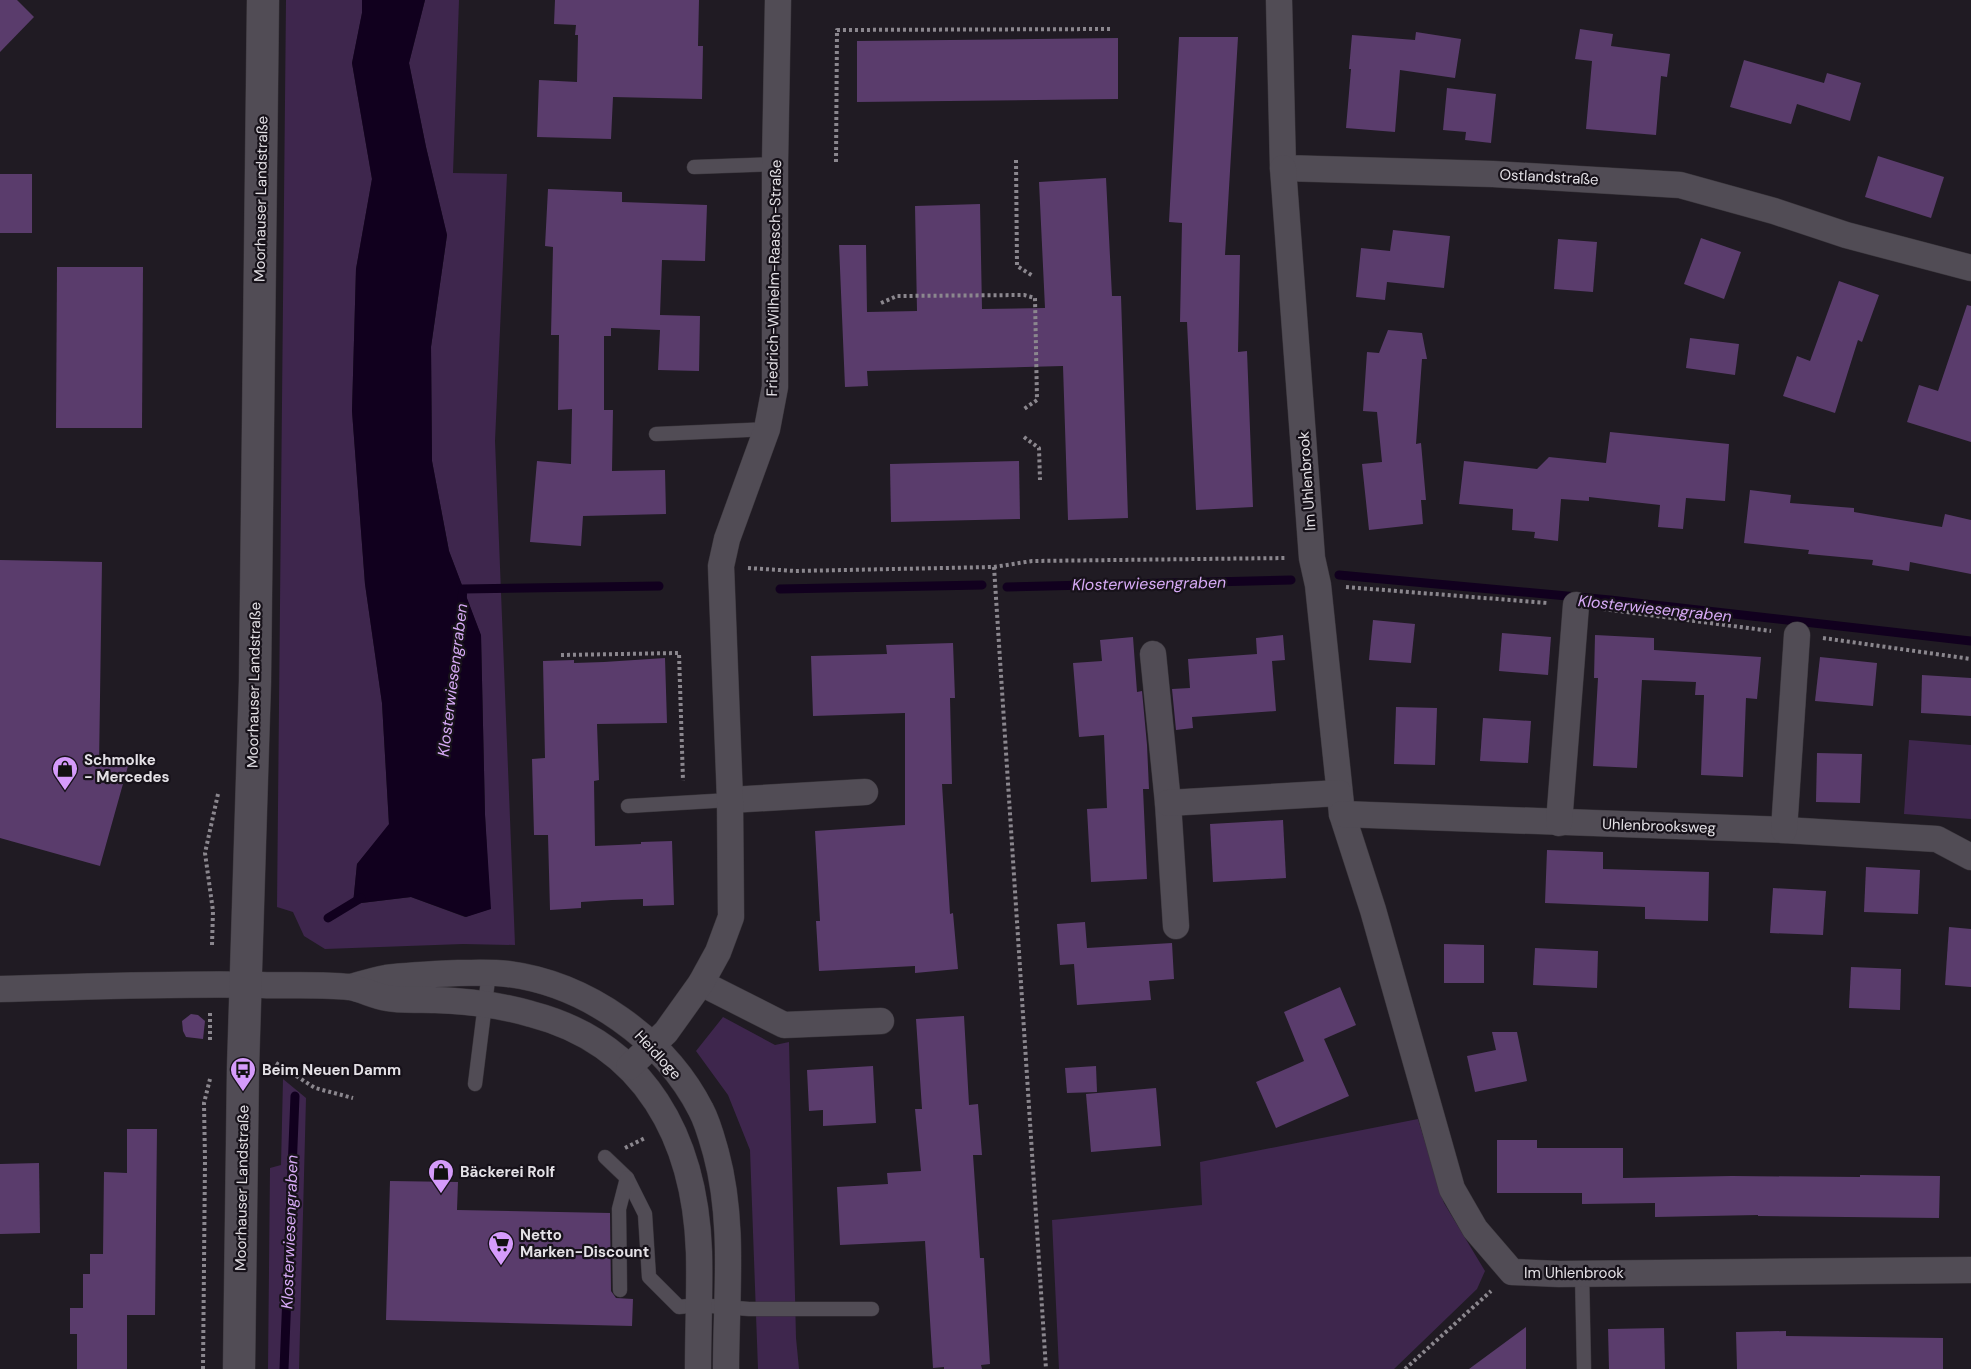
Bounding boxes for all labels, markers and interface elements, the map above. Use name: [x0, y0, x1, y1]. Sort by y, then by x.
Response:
street label: Moorhauser Landstraße: [250, 116, 272, 282]
street label: Friedrich-Wilhelm-Raasch-Straße: [762, 159, 786, 397]
street label: Ostlandstraße: [1499, 164, 1599, 190]
street label: Im Uhlenbrook: [1294, 430, 1320, 531]
water label: Klosterwiesengraben: [1072, 572, 1226, 595]
water label: Klosterwiesengraben: [1577, 590, 1733, 627]
street label: Moorhauser Landstraße: [243, 602, 265, 768]
water label: Klosterwiesengraben: [433, 602, 472, 758]
place label: Schmolke - Mercedes: [84, 750, 169, 787]
shop icon: Schmolke - Mercedes: [50, 754, 80, 792]
street label: Uhlenbrooksweg: [1602, 814, 1716, 838]
street label: Heidloge: [630, 1026, 686, 1084]
bus stop icon: Beim Neuen Damm: [228, 1055, 258, 1093]
place label: Beim Neuen Damm: [262, 1060, 401, 1080]
street label: Moorhauser Landstraße: [231, 1105, 253, 1271]
water label: Klosterwiesengraben: [276, 1154, 303, 1310]
shop icon: Bäckerei Rolf: [426, 1157, 456, 1195]
place label: Bäckerei Rolf: [460, 1162, 555, 1182]
place label: Netto Marken-Discount: [520, 1225, 649, 1262]
supermarket icon: Netto Marken-Discount: [486, 1229, 516, 1267]
street label: Im Uhlenbrook: [1524, 1263, 1624, 1283]

